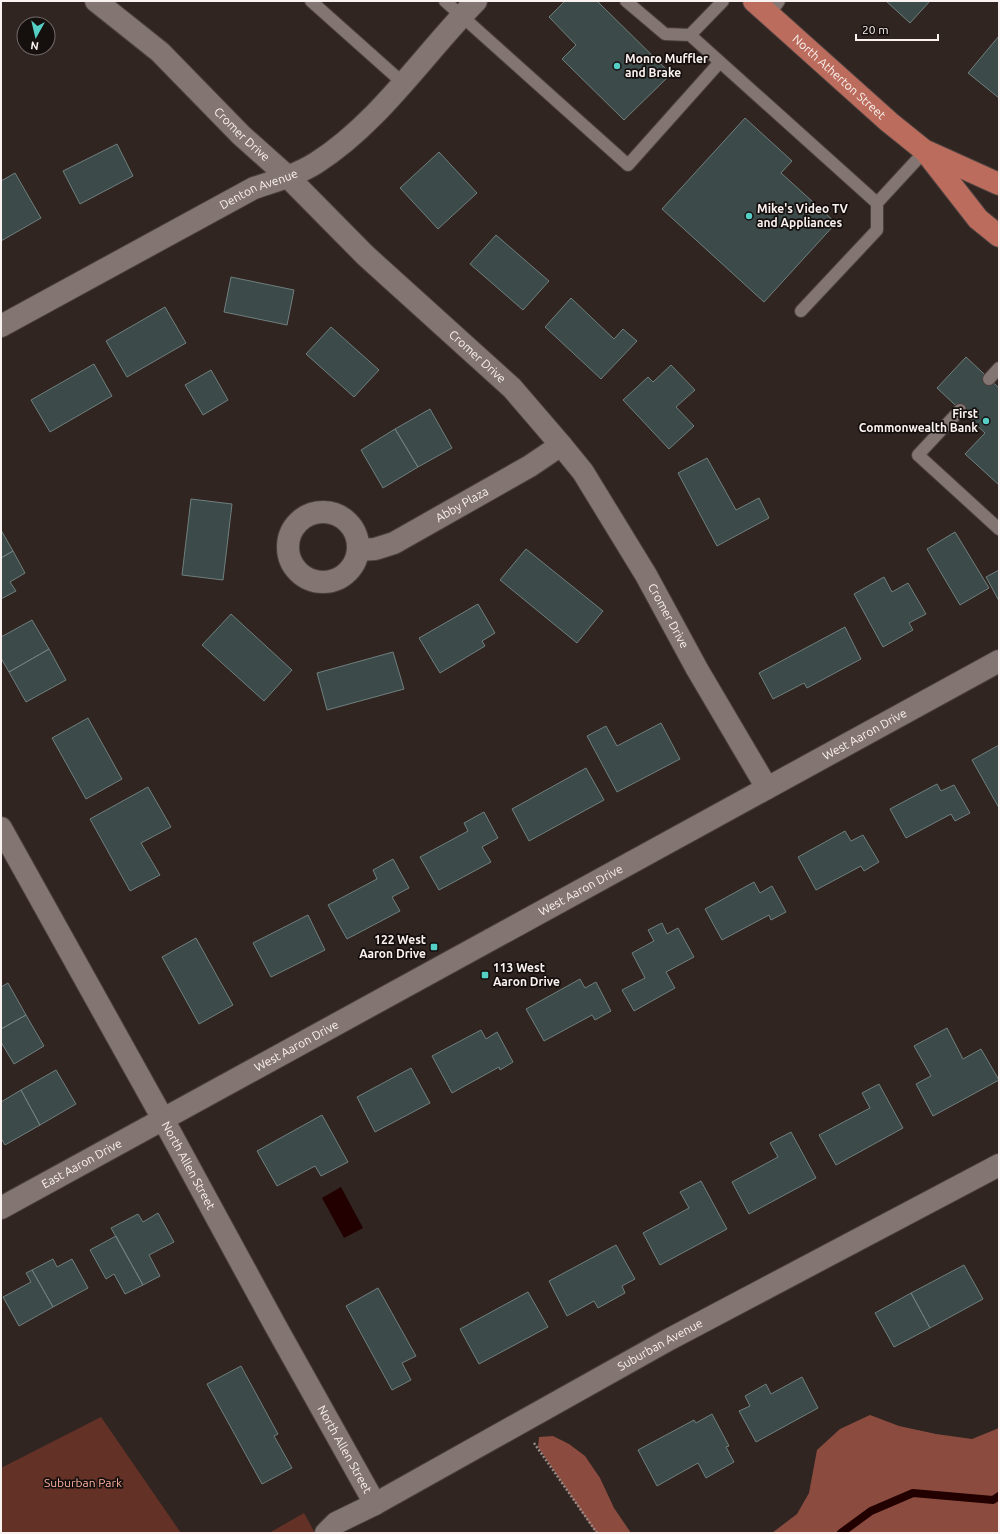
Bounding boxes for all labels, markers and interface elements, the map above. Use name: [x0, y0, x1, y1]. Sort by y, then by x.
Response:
north arrow: [16, 16, 56, 56]
scale bar: [856, 16, 938, 42]
text: 20 m: [862, 23, 889, 36]
street label: North Atherton Street: [790, 32, 888, 122]
text: N: [30, 39, 40, 52]
place label: Monro Muffler and Brake: [625, 52, 708, 79]
marker: Monro Muffler and Brake: [612, 61, 622, 71]
street label: Cromer Drive: [212, 105, 273, 163]
street label: Denton Avenue: [217, 166, 299, 212]
place label: Mike's Video TV and Appliances: [757, 202, 849, 229]
marker: Mike's Video TV and Appliances: [744, 211, 754, 221]
street label: Cromer Drive: [447, 327, 509, 385]
place label: First Commonwealth Bank: [859, 407, 978, 434]
marker: First Commonwealth Bank: [981, 416, 991, 426]
street label: Abby Plaza: [433, 484, 490, 524]
street label: Cromer Drive: [646, 581, 691, 650]
street label: West Aaron Drive: [820, 706, 909, 762]
street label: West Aaron Drive: [536, 862, 625, 918]
place label: 122 West Aaron Drive: [359, 933, 426, 960]
marker: 122 West Aaron Drive: [429, 942, 439, 952]
place label: 113 West Aaron Drive: [493, 961, 560, 988]
marker: 113 West Aaron Drive: [480, 970, 490, 980]
street label: West Aaron Drive: [252, 1017, 341, 1074]
street label: North Allen Street: [160, 1119, 218, 1212]
street label: East Aaron Drive: [39, 1136, 124, 1190]
street label: Suburban Avenue: [615, 1316, 705, 1373]
street label: North Allen Street: [315, 1403, 375, 1495]
park label: Suburban Park: [44, 1476, 122, 1489]

